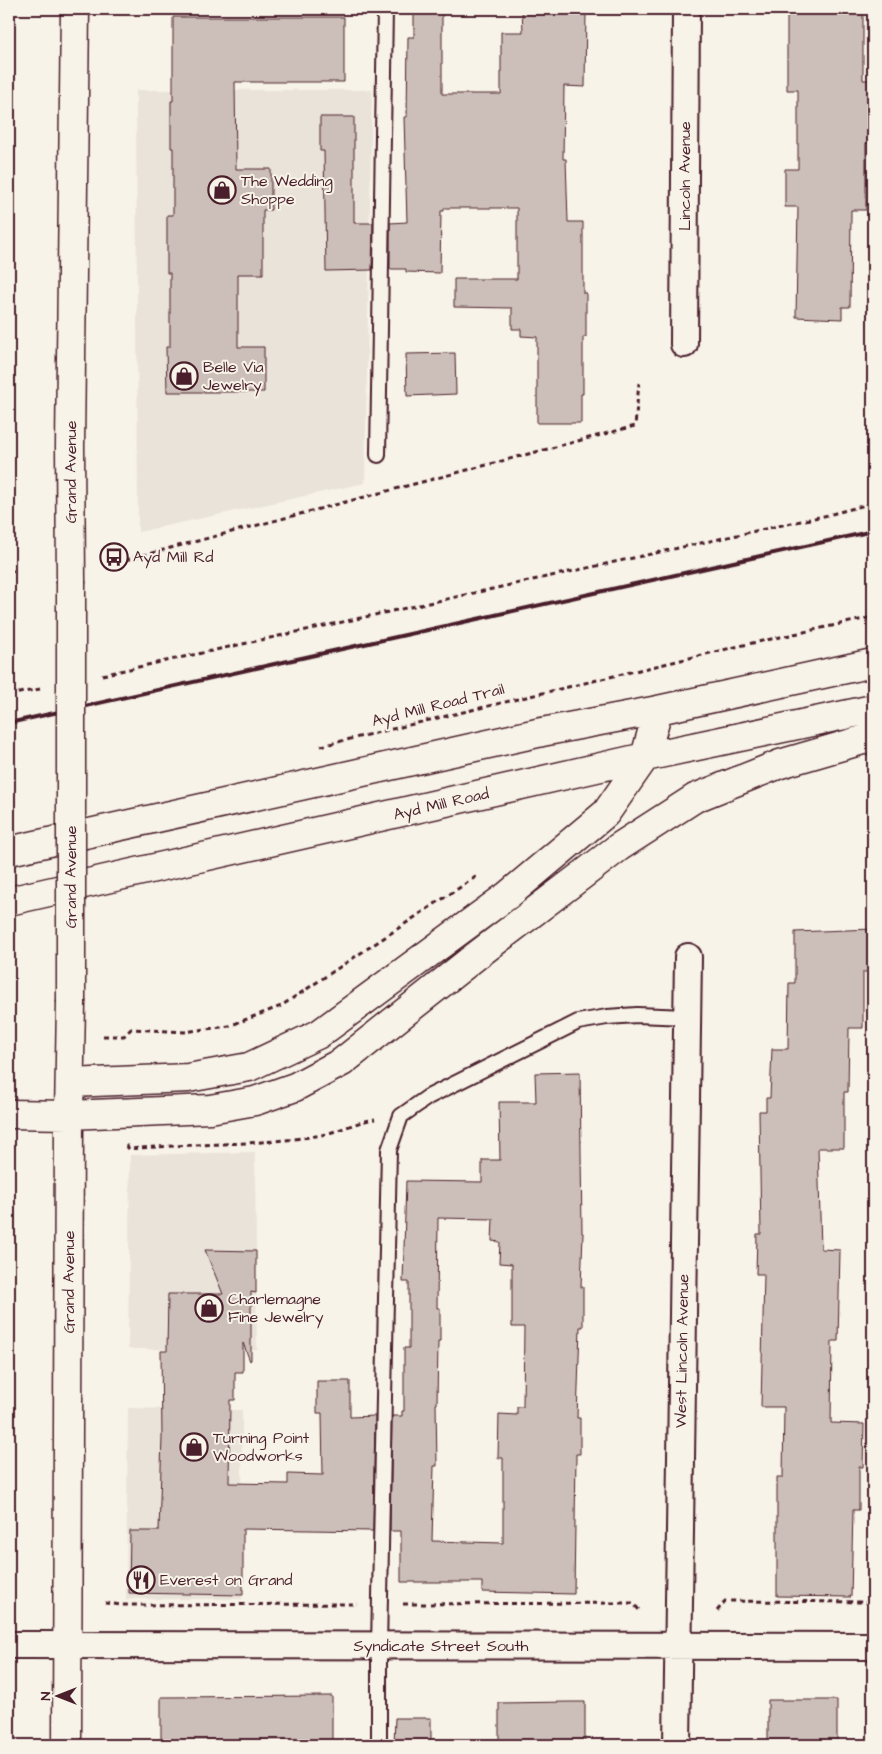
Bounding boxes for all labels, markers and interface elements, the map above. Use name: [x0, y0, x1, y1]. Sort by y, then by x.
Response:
street label: Lincoln Avenue: [674, 121, 696, 231]
place label: The Wedding Shoppe: [241, 170, 333, 210]
shop icon: The Wedding Shoppe: [207, 175, 237, 205]
place label: Belle Via Jewelry: [203, 356, 264, 397]
shop icon: Belle Via Jewelry: [169, 361, 199, 391]
street label: Grand Avenue: [60, 420, 82, 523]
bus stop icon: Ayd Mill Rd: [99, 542, 129, 572]
place label: Ayd Mill Rd: [133, 546, 213, 569]
street label: Ayd Mill Road Trail: [369, 678, 507, 733]
street label: Ayd Mill Road: [391, 782, 491, 827]
street label: Grand Avenue: [60, 825, 82, 928]
street label: Grand Avenue: [58, 1230, 80, 1333]
street label: West Lincoln Avenue: [670, 1273, 694, 1428]
place label: Charlemagne Fine Jewelry: [228, 1288, 324, 1329]
shop icon: Charlemagne Fine Jewelry: [194, 1293, 224, 1323]
place label: Turning Point Woodworks: [213, 1427, 310, 1467]
shop icon: Turning Point Woodworks: [179, 1432, 209, 1462]
restaurant icon: Everest on Grand: [126, 1565, 156, 1595]
place label: Everest on Grand: [160, 1569, 292, 1591]
street label: Syndicate Street South: [353, 1635, 529, 1658]
north arrow: [32, 1672, 82, 1722]
text: N: [36, 1691, 56, 1700]

